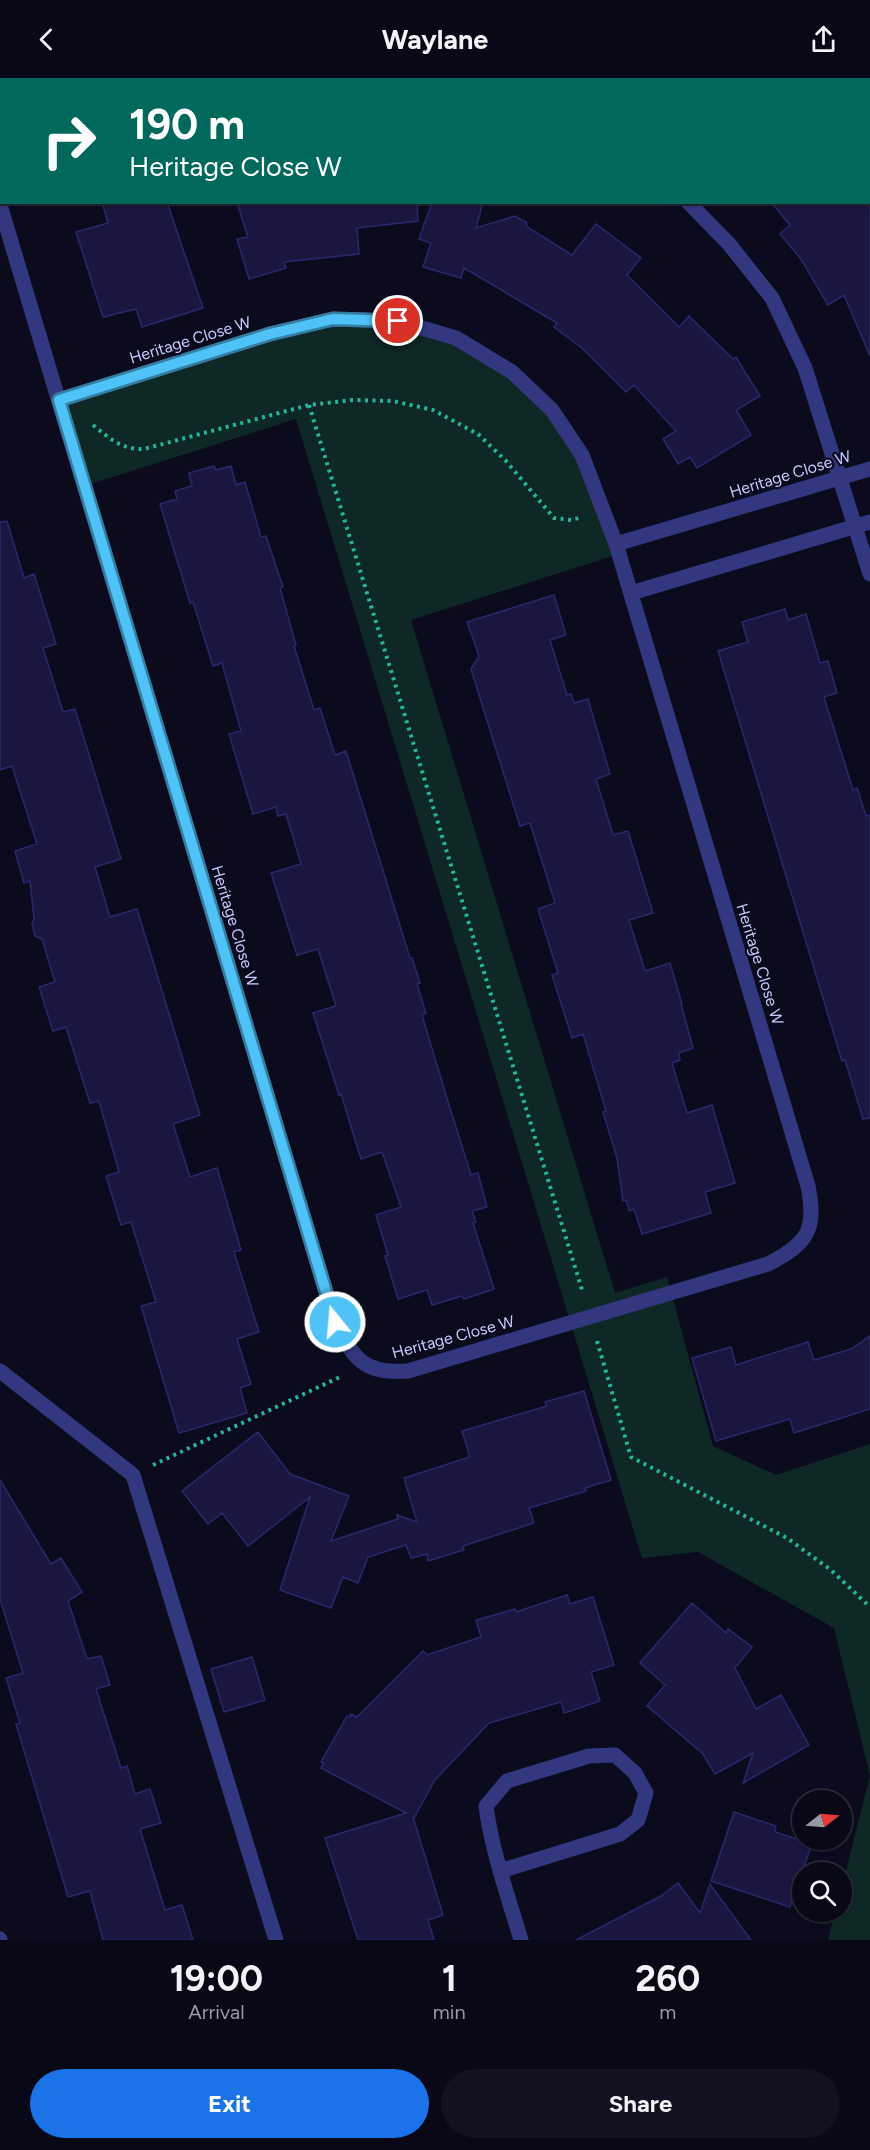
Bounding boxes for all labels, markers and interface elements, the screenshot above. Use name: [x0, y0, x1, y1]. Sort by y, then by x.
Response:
icon: back: [30, 23, 63, 56]
text: Waylane: [382, 23, 488, 56]
icon: share: [807, 23, 840, 56]
text: 190 m: [129, 99, 245, 150]
icon: right: [30, 102, 108, 180]
text: Heritage Close W: [129, 150, 342, 183]
pin: [372, 295, 423, 346]
icon: arrive: [381, 304, 414, 337]
street label: Heritage Close W: [127, 312, 254, 367]
street label: Heritage Close W: [727, 446, 854, 501]
street label: Heritage Close W: [208, 863, 263, 990]
street label: Heritage Close W: [733, 901, 788, 1028]
position arrow: [303, 1290, 367, 1354]
street label: Heritage Close W: [390, 1311, 517, 1362]
north arrow: [792, 1790, 852, 1850]
map controls: [792, 1790, 852, 1922]
button: search: [792, 1862, 852, 1922]
text: 19:00: [170, 1957, 263, 2000]
text: 1: [442, 1957, 457, 2000]
text: 260: [635, 1957, 700, 2000]
text: Arrival: [188, 2000, 245, 2024]
text: min: [433, 2000, 466, 2024]
text: m: [659, 2000, 676, 2024]
button: Exit: [30, 2069, 429, 2138]
button: Share: [441, 2069, 840, 2138]

